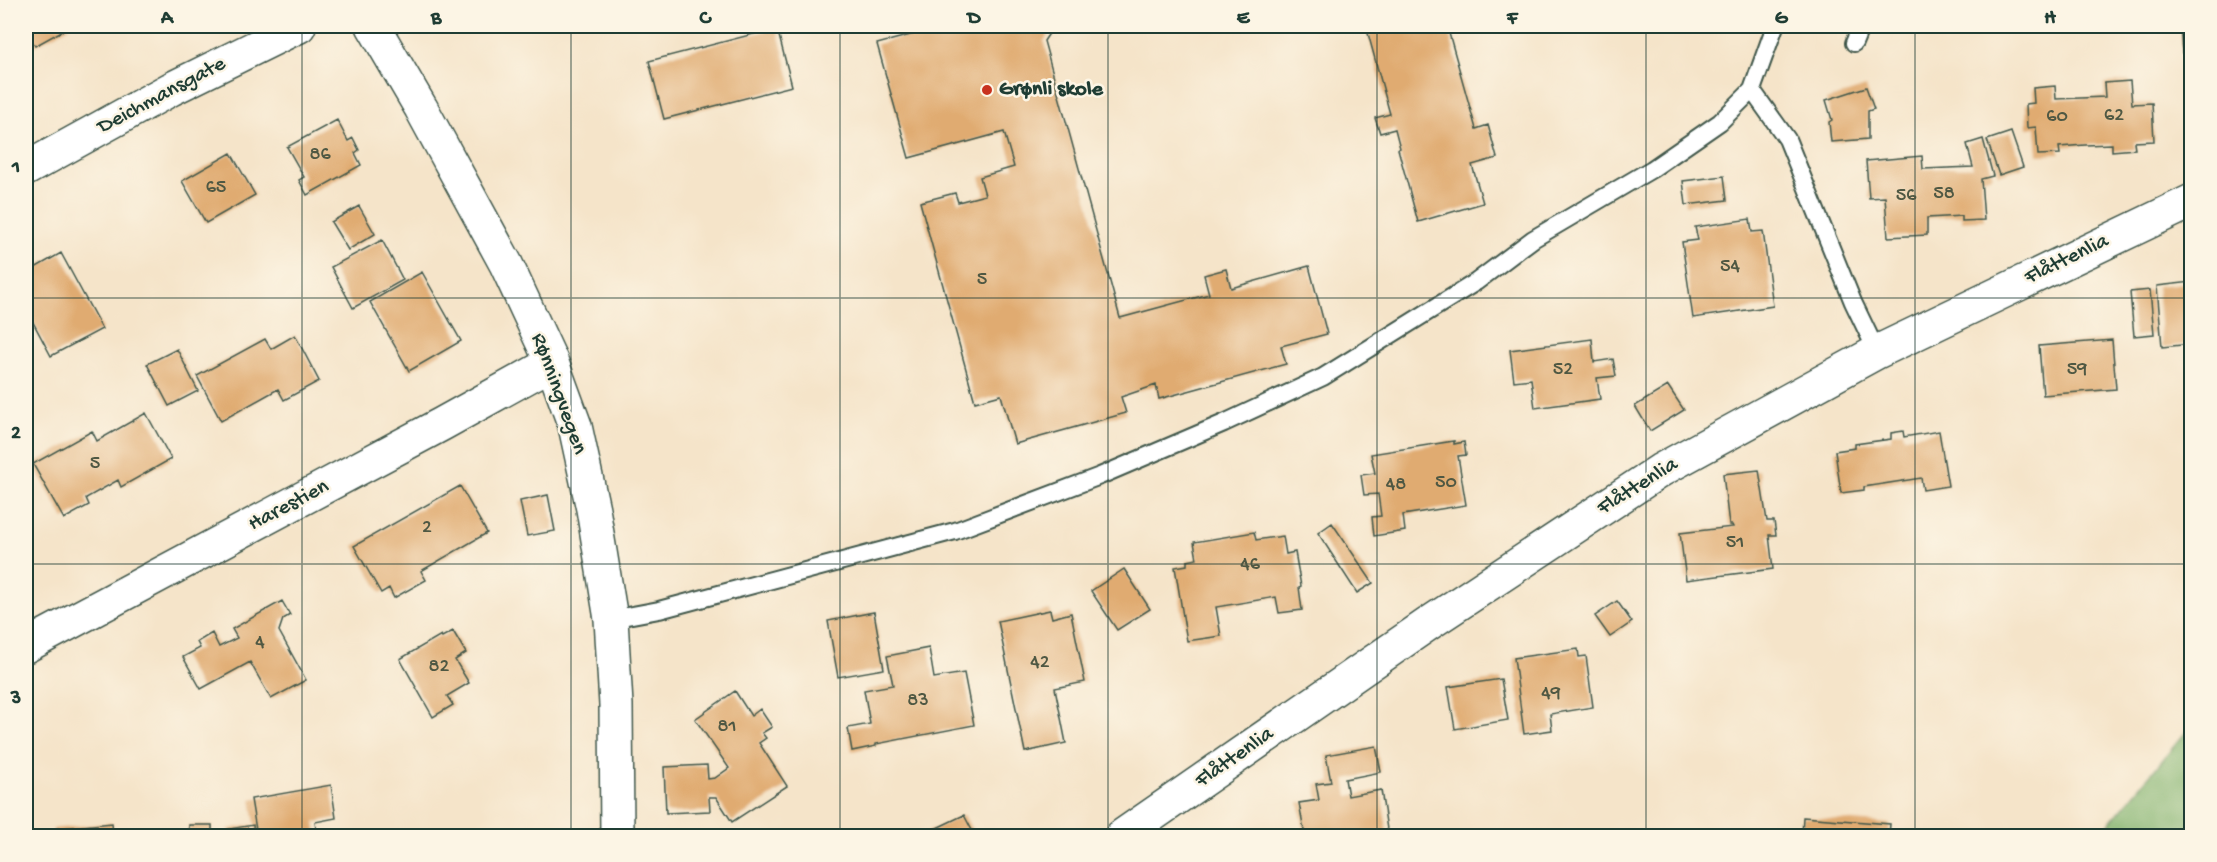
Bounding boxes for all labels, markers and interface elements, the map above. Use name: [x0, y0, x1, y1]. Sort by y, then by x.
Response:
text: A: [160, 8, 175, 31]
text: B: [430, 8, 442, 31]
text: C: [699, 8, 713, 31]
text: D: [965, 8, 981, 31]
text: E: [1237, 8, 1251, 31]
text: F: [1506, 8, 1519, 31]
text: G: [1775, 8, 1789, 31]
text: H: [2044, 8, 2056, 31]
street label: Deichmansgate: [92, 51, 231, 142]
place label: Grønli skole: [999, 77, 1104, 103]
marker: Grønli skole: [980, 83, 994, 97]
house number: 62: [2104, 105, 2124, 128]
house number: 60: [2046, 106, 2068, 129]
house number: 86: [309, 144, 331, 167]
text: 1: [11, 157, 20, 180]
house number: 65: [206, 177, 226, 200]
house number: 58: [1933, 183, 1955, 206]
house number: 56: [1896, 185, 1917, 208]
street label: Flåttenlia: [2020, 228, 2114, 292]
house number: 54: [1720, 256, 1741, 279]
house number: 5: [977, 269, 987, 292]
street label: Rønningvegen: [524, 330, 592, 459]
house number: 52: [1553, 359, 1573, 382]
house number: 59: [2067, 359, 2087, 382]
text: 2: [11, 423, 21, 446]
street label: Flåttenlia: [1592, 452, 1684, 522]
house number: 5: [90, 453, 100, 476]
house number: 50: [1435, 472, 1457, 495]
street label: Harestien: [244, 474, 334, 538]
house number: 48: [1386, 474, 1406, 497]
house number: 2: [422, 517, 432, 540]
house number: 51: [1726, 532, 1744, 555]
house number: 46: [1240, 554, 1261, 577]
house number: 4: [255, 632, 265, 655]
house number: 42: [1030, 652, 1050, 675]
house number: 82: [429, 656, 450, 679]
house number: 49: [1541, 683, 1561, 706]
text: 3: [10, 688, 21, 711]
house number: 83: [907, 690, 929, 713]
house number: 81: [717, 716, 737, 739]
street label: Flåttenlia: [1190, 721, 1280, 795]

